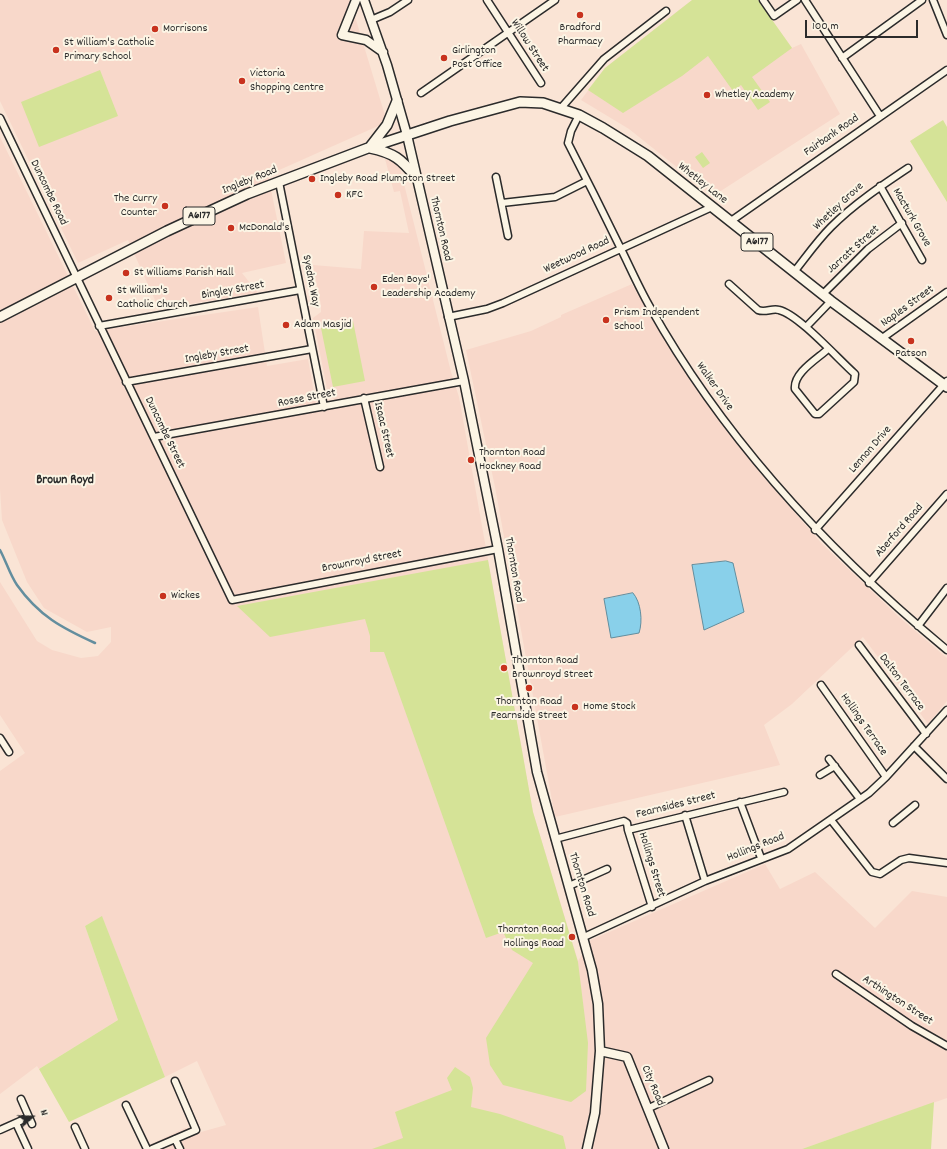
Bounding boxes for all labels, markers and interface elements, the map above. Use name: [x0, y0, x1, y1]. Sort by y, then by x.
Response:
marker: Bradford Pharmacy: [575, 10, 585, 20]
scale bar: [807, 12, 920, 38]
street label: Willow Street: [507, 17, 551, 75]
text: 100 m: [812, 18, 839, 35]
place label: Bradford Pharmacy: [558, 21, 602, 49]
place label: Morrisons: [163, 22, 207, 36]
marker: Morrisons: [150, 24, 160, 34]
place label: St William's Catholic Primary School: [64, 36, 154, 64]
place label: Girlington Post Office: [452, 44, 502, 72]
marker: St William's Catholic Primary School: [51, 45, 61, 55]
marker: Girlington Post Office: [439, 53, 449, 63]
place label: Victoria Shopping Centre: [250, 67, 324, 95]
marker: Victoria Shopping Centre: [237, 76, 247, 86]
place label: Whetley Academy: [715, 88, 794, 102]
marker: Whetley Academy: [702, 90, 712, 100]
street label: Fairbank Road: [802, 112, 862, 160]
street label: Duncombe Road: [26, 158, 70, 228]
street label: Whetley Lane: [674, 160, 730, 208]
street label: Ingleby Road: [220, 163, 280, 199]
place label: Ingleby Road Plumpton Street: [320, 172, 455, 186]
marker: Ingleby Road Plumpton Street: [307, 174, 317, 184]
street label: Whetley Grove: [811, 180, 867, 234]
street label: Macturk Grove: [888, 186, 934, 250]
place label: KFC: [346, 188, 363, 202]
marker: KFC: [333, 190, 343, 200]
place label: The Curry Counter: [114, 192, 157, 220]
street label: Thornton Road: [426, 195, 454, 263]
marker: The Curry Counter: [160, 201, 170, 211]
road number: A6177: [183, 207, 215, 225]
place label: McDonald's: [239, 221, 289, 235]
marker: McDonald's: [226, 223, 236, 233]
street label: Jarratt Street: [825, 223, 883, 277]
road number: A6177: [741, 233, 773, 251]
street label: Weetwood Road: [542, 234, 612, 278]
street label: Syedna Way: [298, 254, 322, 308]
place label: St Williams Parish Hall: [134, 266, 234, 280]
marker: St Williams Parish Hall: [121, 268, 131, 278]
place label: Eden Boys' Leadership Academy: [382, 273, 475, 301]
street label: Bingley Street: [200, 278, 266, 304]
marker: Eden Boys' Leadership Academy: [369, 282, 379, 292]
street label: Naples Street: [879, 283, 937, 331]
place label: St William's Catholic Church: [117, 284, 188, 312]
marker: St William's Catholic Church: [104, 293, 114, 303]
place label: Prism Independent School: [614, 306, 700, 334]
marker: Prism Independent School: [601, 315, 611, 325]
place label: Adam Masjid: [294, 318, 351, 332]
marker: Adam Masjid: [281, 320, 291, 330]
marker: Patson: [906, 336, 916, 346]
street label: Ingleby Street: [184, 342, 250, 368]
place label: Patson: [895, 347, 927, 361]
street label: Walker Drive: [692, 360, 736, 414]
street label: Rosse Street: [277, 386, 337, 412]
street label: Duncombe Street: [140, 395, 188, 471]
street label: Isaac Street: [370, 401, 396, 459]
street label: Lennon Drive: [847, 423, 895, 477]
place label: Thornton Road Hockney Road: [479, 446, 545, 474]
marker: Thornton Road Hockney Road: [466, 455, 476, 465]
district label: Brown Royd: [36, 473, 94, 489]
street label: Aberford Road: [873, 501, 927, 561]
street label: Thornton Road: [500, 536, 526, 604]
street label: Brownroyd Street: [321, 547, 403, 577]
place label: Wickes: [171, 589, 200, 603]
marker: Wickes: [158, 591, 168, 601]
street label: Dalton Terrace: [875, 652, 927, 714]
place label: Thornton Road Brownroyd Street: [512, 654, 593, 682]
marker: Thornton Road Brownroyd Street: [499, 663, 509, 673]
marker: Thornton Road Fearnside Street: [524, 683, 534, 693]
street label: Hollings Terrace: [836, 691, 890, 759]
place label: Thornton Road Fearnside Street: [491, 695, 567, 723]
place label: Home Stock: [583, 700, 636, 714]
marker: Home Stock: [570, 702, 580, 712]
street label: Fearnsides Street: [635, 789, 717, 823]
street label: Hollings Road: [725, 830, 787, 866]
street label: Hollings Street: [634, 831, 668, 899]
street label: Thornton Road: [564, 851, 598, 919]
place label: Thornton Road Hollings Road: [498, 923, 564, 951]
marker: Thornton Road Hollings Road: [567, 932, 577, 942]
street label: Arthington Street: [859, 973, 935, 1029]
street label: City Road: [637, 1064, 667, 1108]
north arrow: [12, 1097, 52, 1137]
text: N: [35, 1108, 52, 1118]

